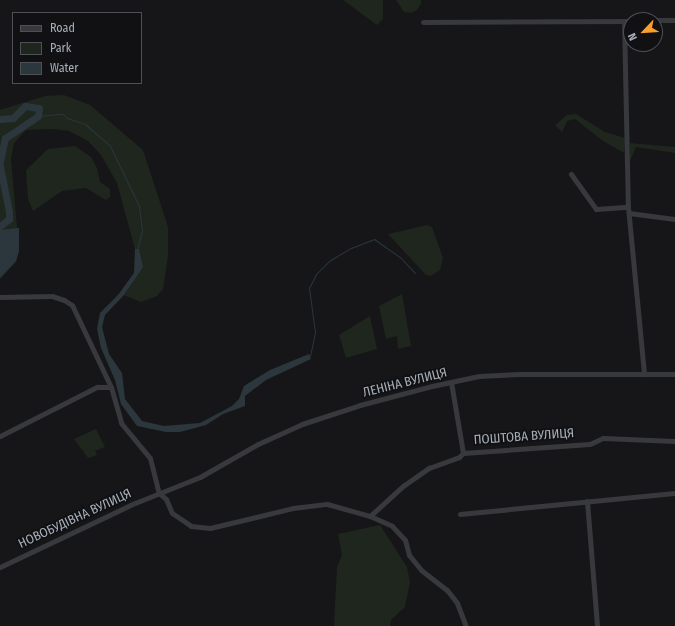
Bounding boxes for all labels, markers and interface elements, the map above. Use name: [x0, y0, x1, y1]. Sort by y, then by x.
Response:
legend: [12, 12, 142, 84]
north arrow: [623, 12, 663, 52]
text: Road: [50, 21, 75, 35]
text: N: [625, 31, 640, 43]
text: Park: [50, 41, 71, 55]
text: Water: [50, 61, 78, 75]
street label: ЛЕНІНА ВУЛИЦЯ: [361, 365, 449, 401]
street label: ПОШТОВА ВУЛИЦЯ: [473, 426, 575, 448]
street label: НОВОБУДІВНА ВУЛИЦЯ: [16, 486, 134, 552]

